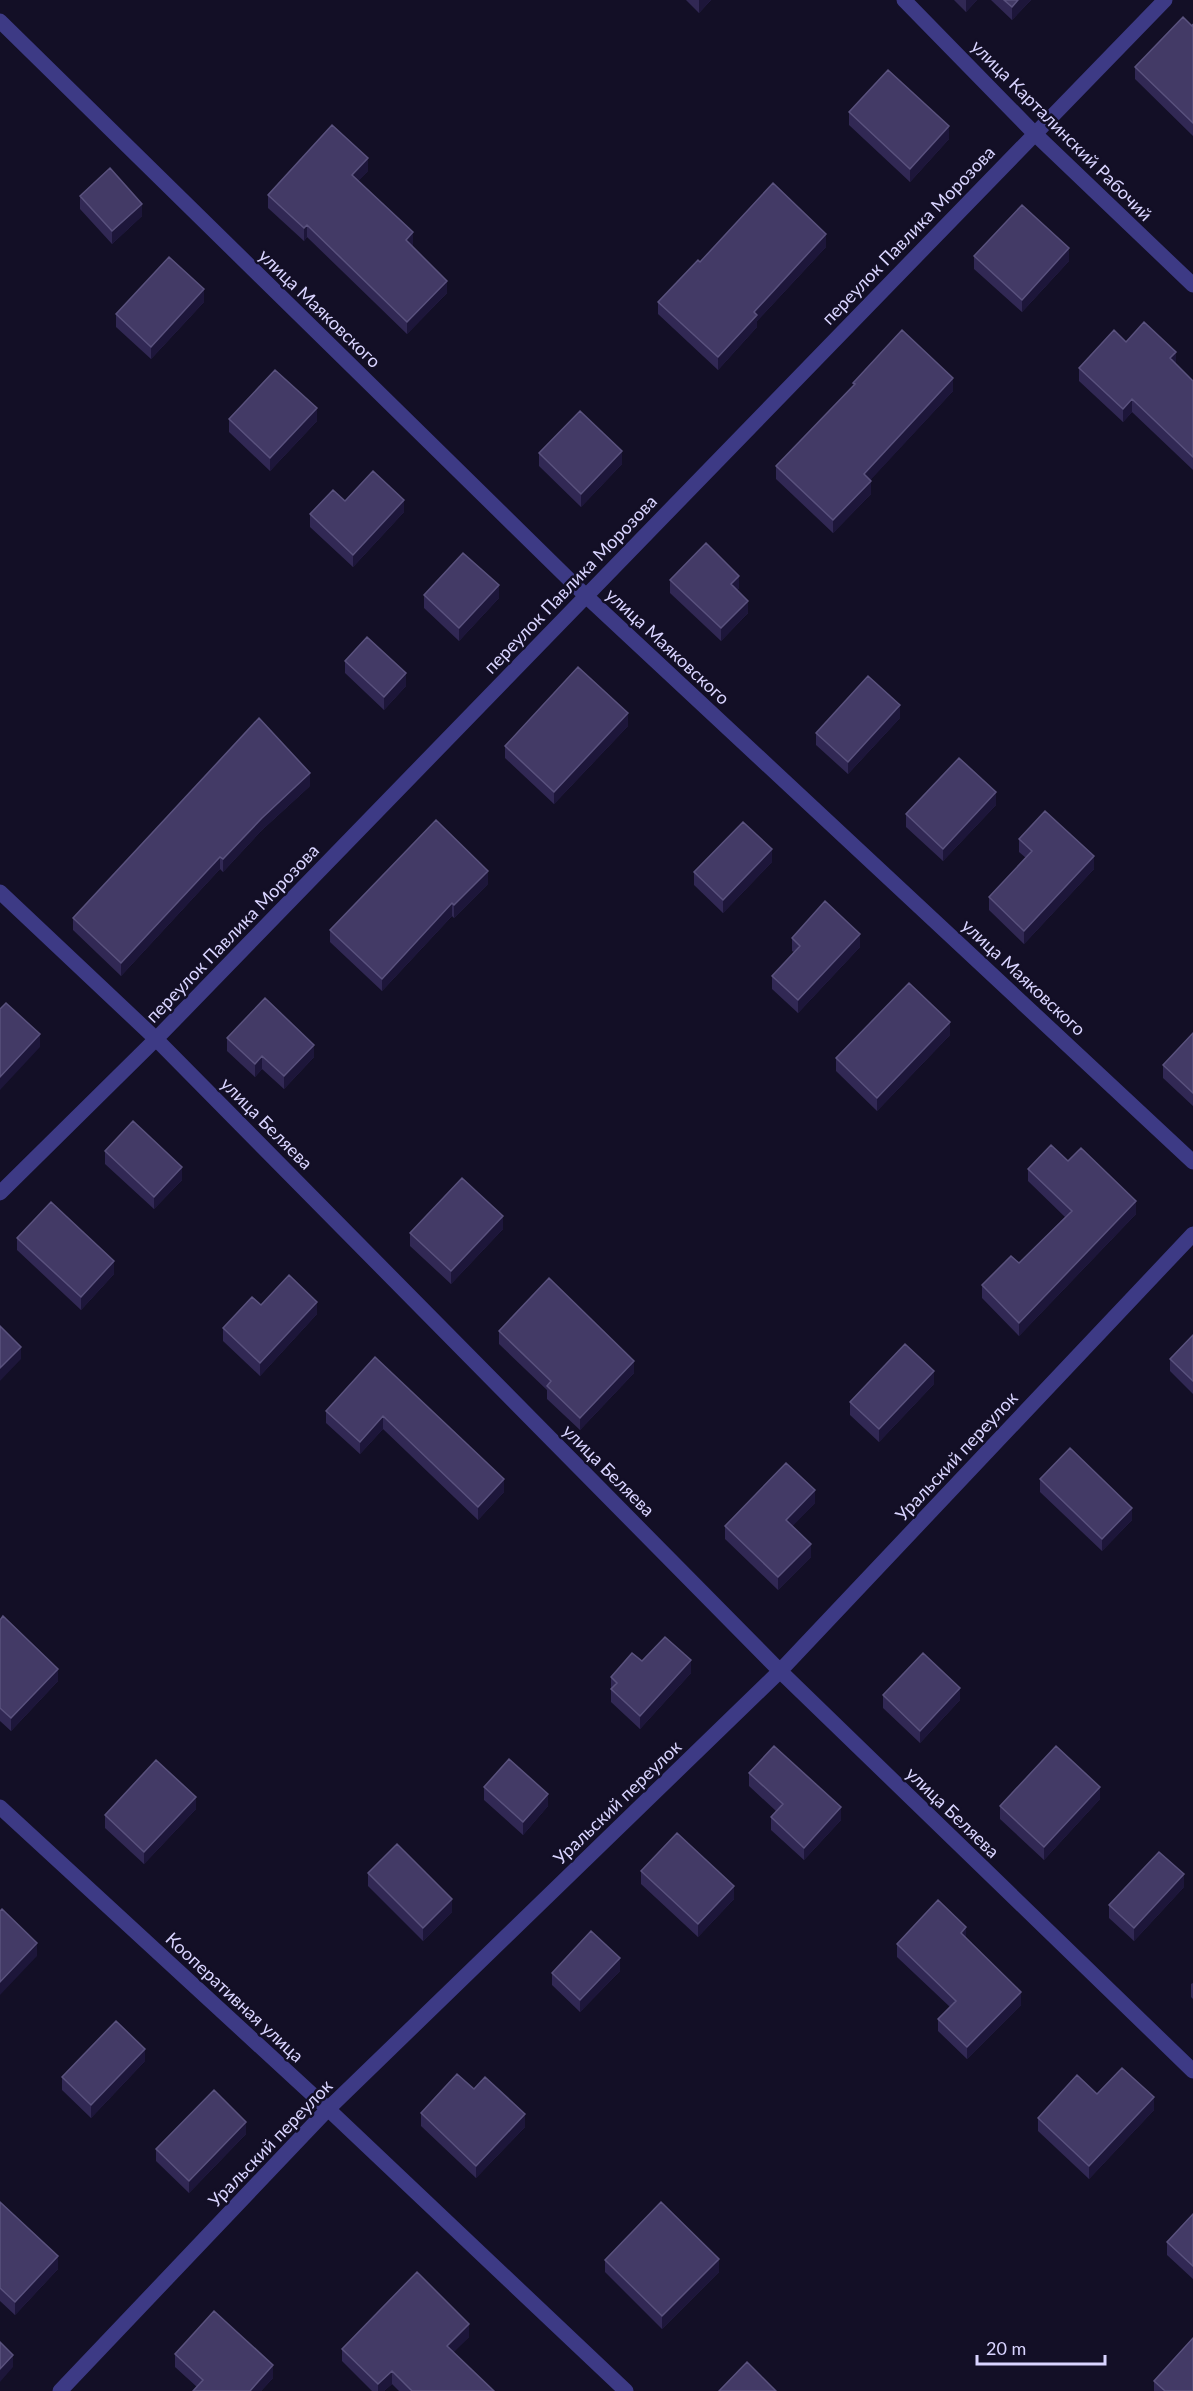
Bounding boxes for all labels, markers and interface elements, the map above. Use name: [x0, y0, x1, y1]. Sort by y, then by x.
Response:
street label: улица Карталинский Рабочий: [967, 35, 1157, 225]
street label: переулок Павлика Морозова: [817, 141, 999, 329]
street label: улица Маяковского: [254, 244, 386, 372]
street label: переулок Павлика Морозова: [479, 490, 661, 678]
street label: улица Маяковского: [602, 583, 734, 709]
street label: переулок Павлика Морозова: [141, 839, 323, 1027]
street label: улица Маяковского: [958, 914, 1090, 1040]
street label: улица Беляева: [216, 1072, 318, 1174]
street label: Уральский переулок: [890, 1386, 1022, 1525]
street label: улица Беляева: [558, 1419, 660, 1521]
street label: Уральский переулок: [549, 1735, 686, 1869]
street label: улица Беляева: [902, 1762, 1004, 1862]
street label: Кооперативная улица: [162, 1927, 308, 2067]
street label: Уральский переулок: [203, 2074, 337, 2211]
scale bar: [977, 2328, 1104, 2366]
text: 20 m: [986, 2337, 1026, 2359]

